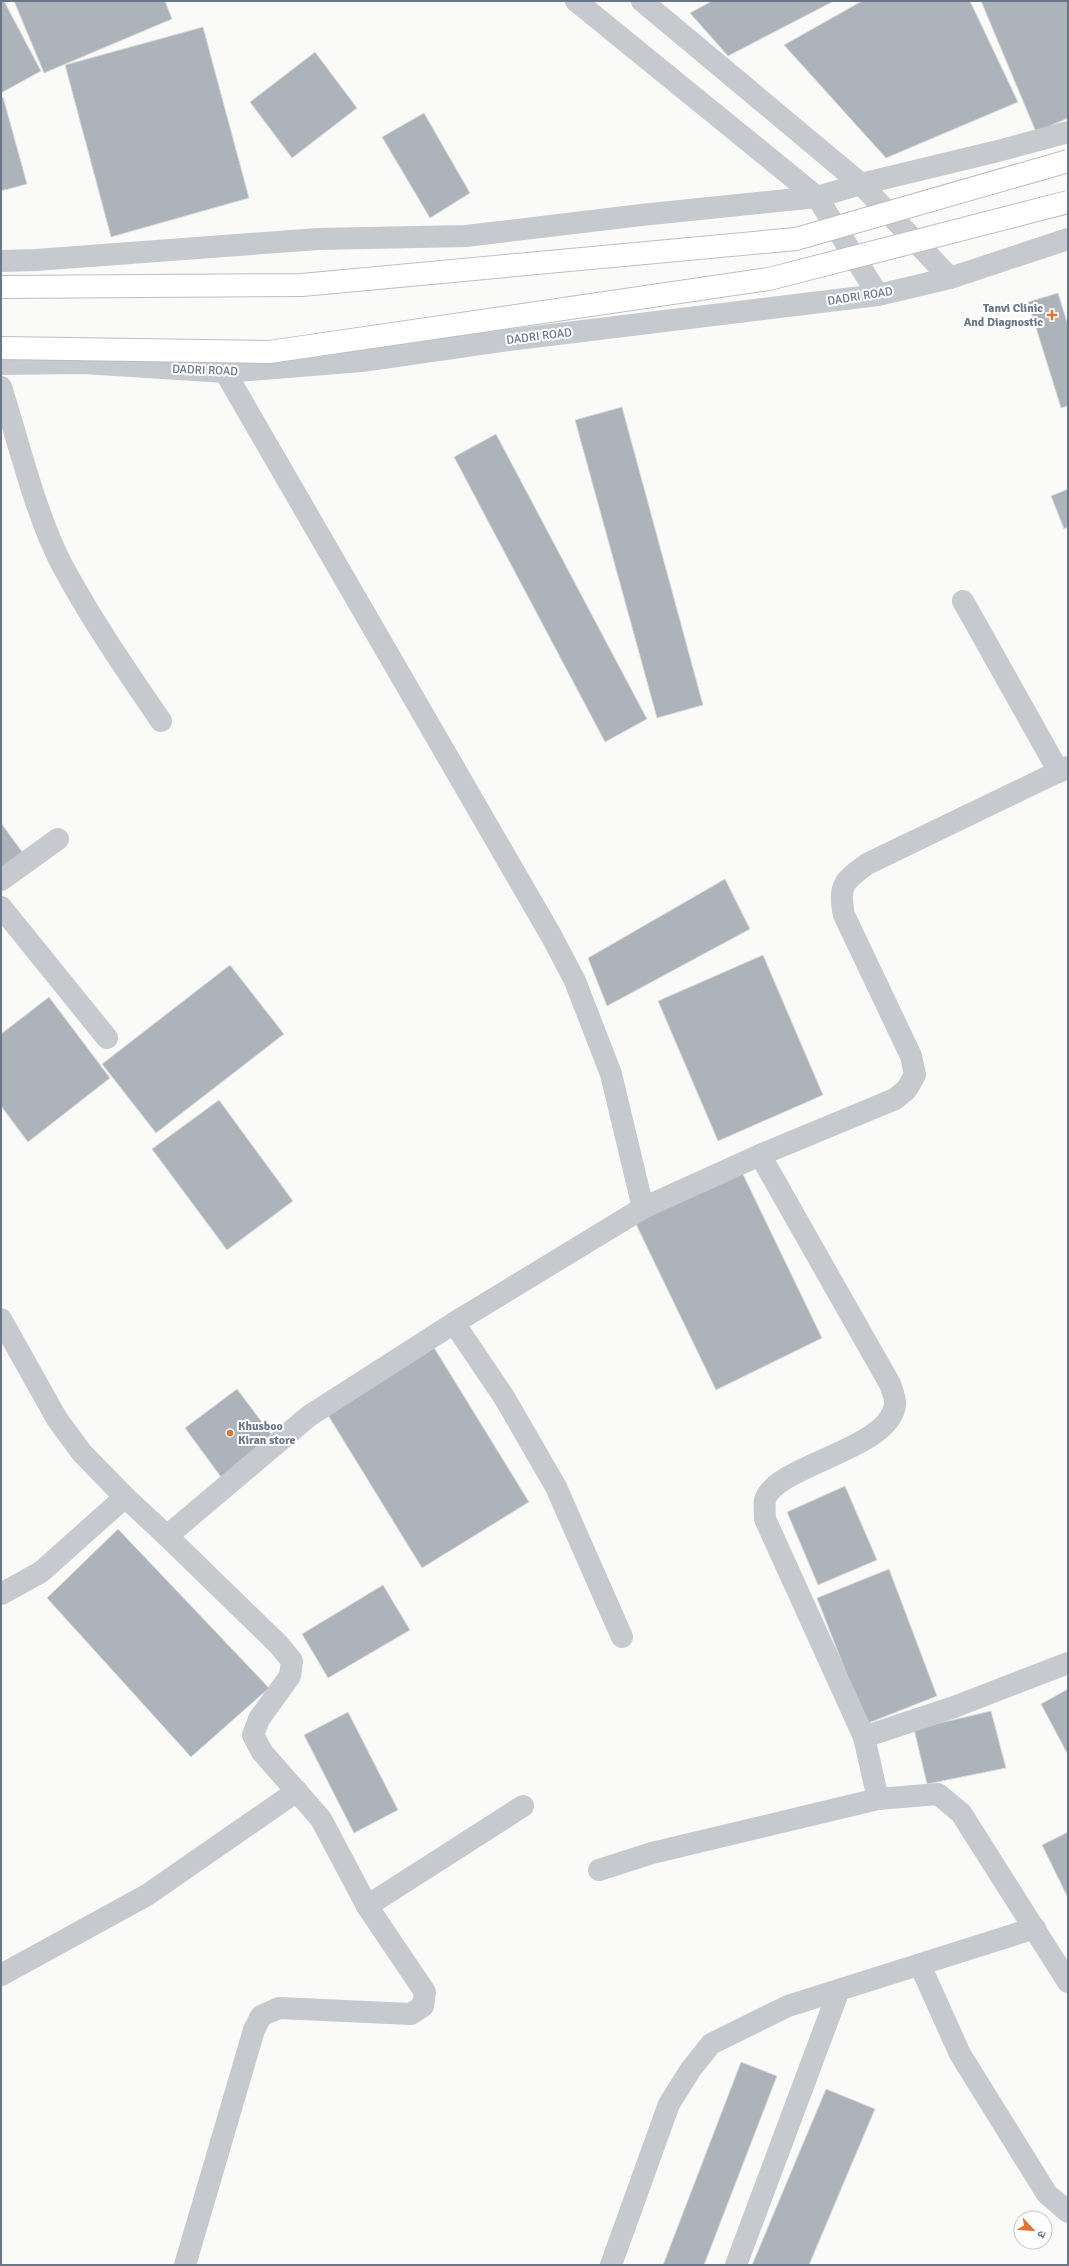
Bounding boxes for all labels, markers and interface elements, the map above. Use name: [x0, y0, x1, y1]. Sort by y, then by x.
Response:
street label: DADRI ROAD: [826, 284, 894, 309]
place label: Tanvi Clinic And Diagnostic: [964, 301, 1043, 330]
marker: Tanvi Clinic And Diagnostic: [1046, 309, 1058, 321]
street label: DADRI ROAD: [505, 325, 573, 348]
street label: DADRI ROAD: [172, 362, 238, 379]
place label: Khusboo Kiran store: [238, 1419, 296, 1448]
marker: Khusboo Kiran store: [225, 1428, 235, 1438]
north arrow: [1013, 2210, 1053, 2250]
text: उ: [1034, 2228, 1049, 2240]

